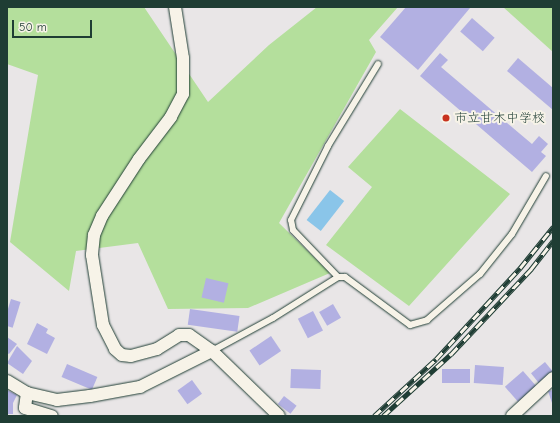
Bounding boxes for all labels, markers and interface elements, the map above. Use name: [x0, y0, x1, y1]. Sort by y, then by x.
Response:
scale bar: [14, 12, 94, 38]
text: 50 m: [19, 20, 47, 34]
place label: 市立甘木中学校: [454, 110, 545, 126]
marker: 市立甘木中学校: [441, 113, 451, 123]

